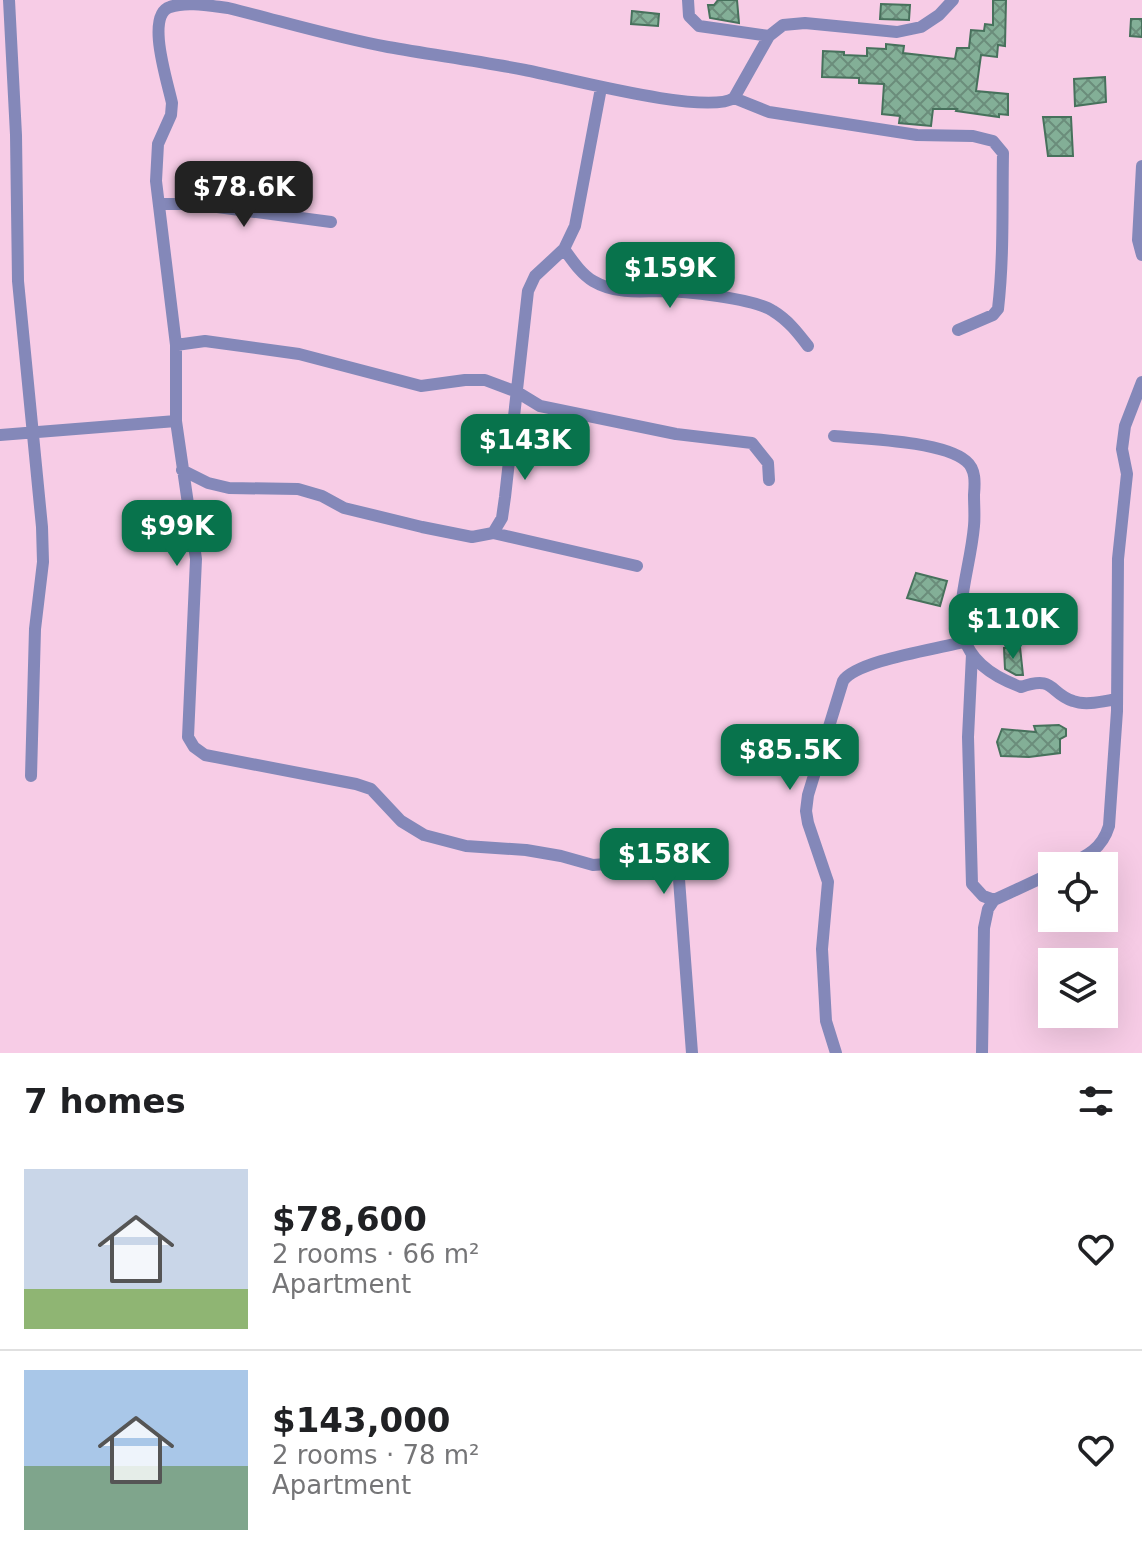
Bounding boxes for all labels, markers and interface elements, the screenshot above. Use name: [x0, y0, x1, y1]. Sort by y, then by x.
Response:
pin: $78.6K: [179, 161, 309, 229]
text: $78.6K: [193, 172, 295, 202]
pin: $159K: [614, 242, 726, 310]
text: $159K: [624, 253, 716, 283]
pin: $143K: [469, 414, 581, 482]
text: $143K: [479, 425, 571, 455]
pin: $99K: [130, 500, 224, 568]
text: $99K: [140, 511, 214, 541]
pin: $110K: [957, 593, 1069, 661]
text: $110K: [967, 604, 1059, 634]
pin: $85.5K: [725, 724, 855, 792]
text: $85.5K: [739, 735, 841, 765]
pin: $158K: [608, 828, 720, 896]
text: $158K: [618, 839, 710, 869]
map controls: [1038, 852, 1118, 1028]
button: locate: [1038, 852, 1118, 932]
button: layers: [1038, 948, 1118, 1028]
icon: filters: [1074, 1079, 1118, 1123]
text: 7 homes: [24, 1081, 186, 1121]
text: $78,600: [272, 1199, 427, 1239]
icon: home: [88, 1201, 184, 1297]
icon: heart: [1074, 1227, 1118, 1271]
text: 2 rooms · 66 m²: [272, 1239, 480, 1269]
text: Apartment: [272, 1269, 411, 1299]
text: $143,000: [272, 1400, 451, 1440]
icon: home: [88, 1402, 184, 1498]
icon: heart: [1074, 1428, 1118, 1472]
text: 2 rooms · 78 m²: [272, 1440, 480, 1470]
text: Apartment: [272, 1470, 411, 1500]

